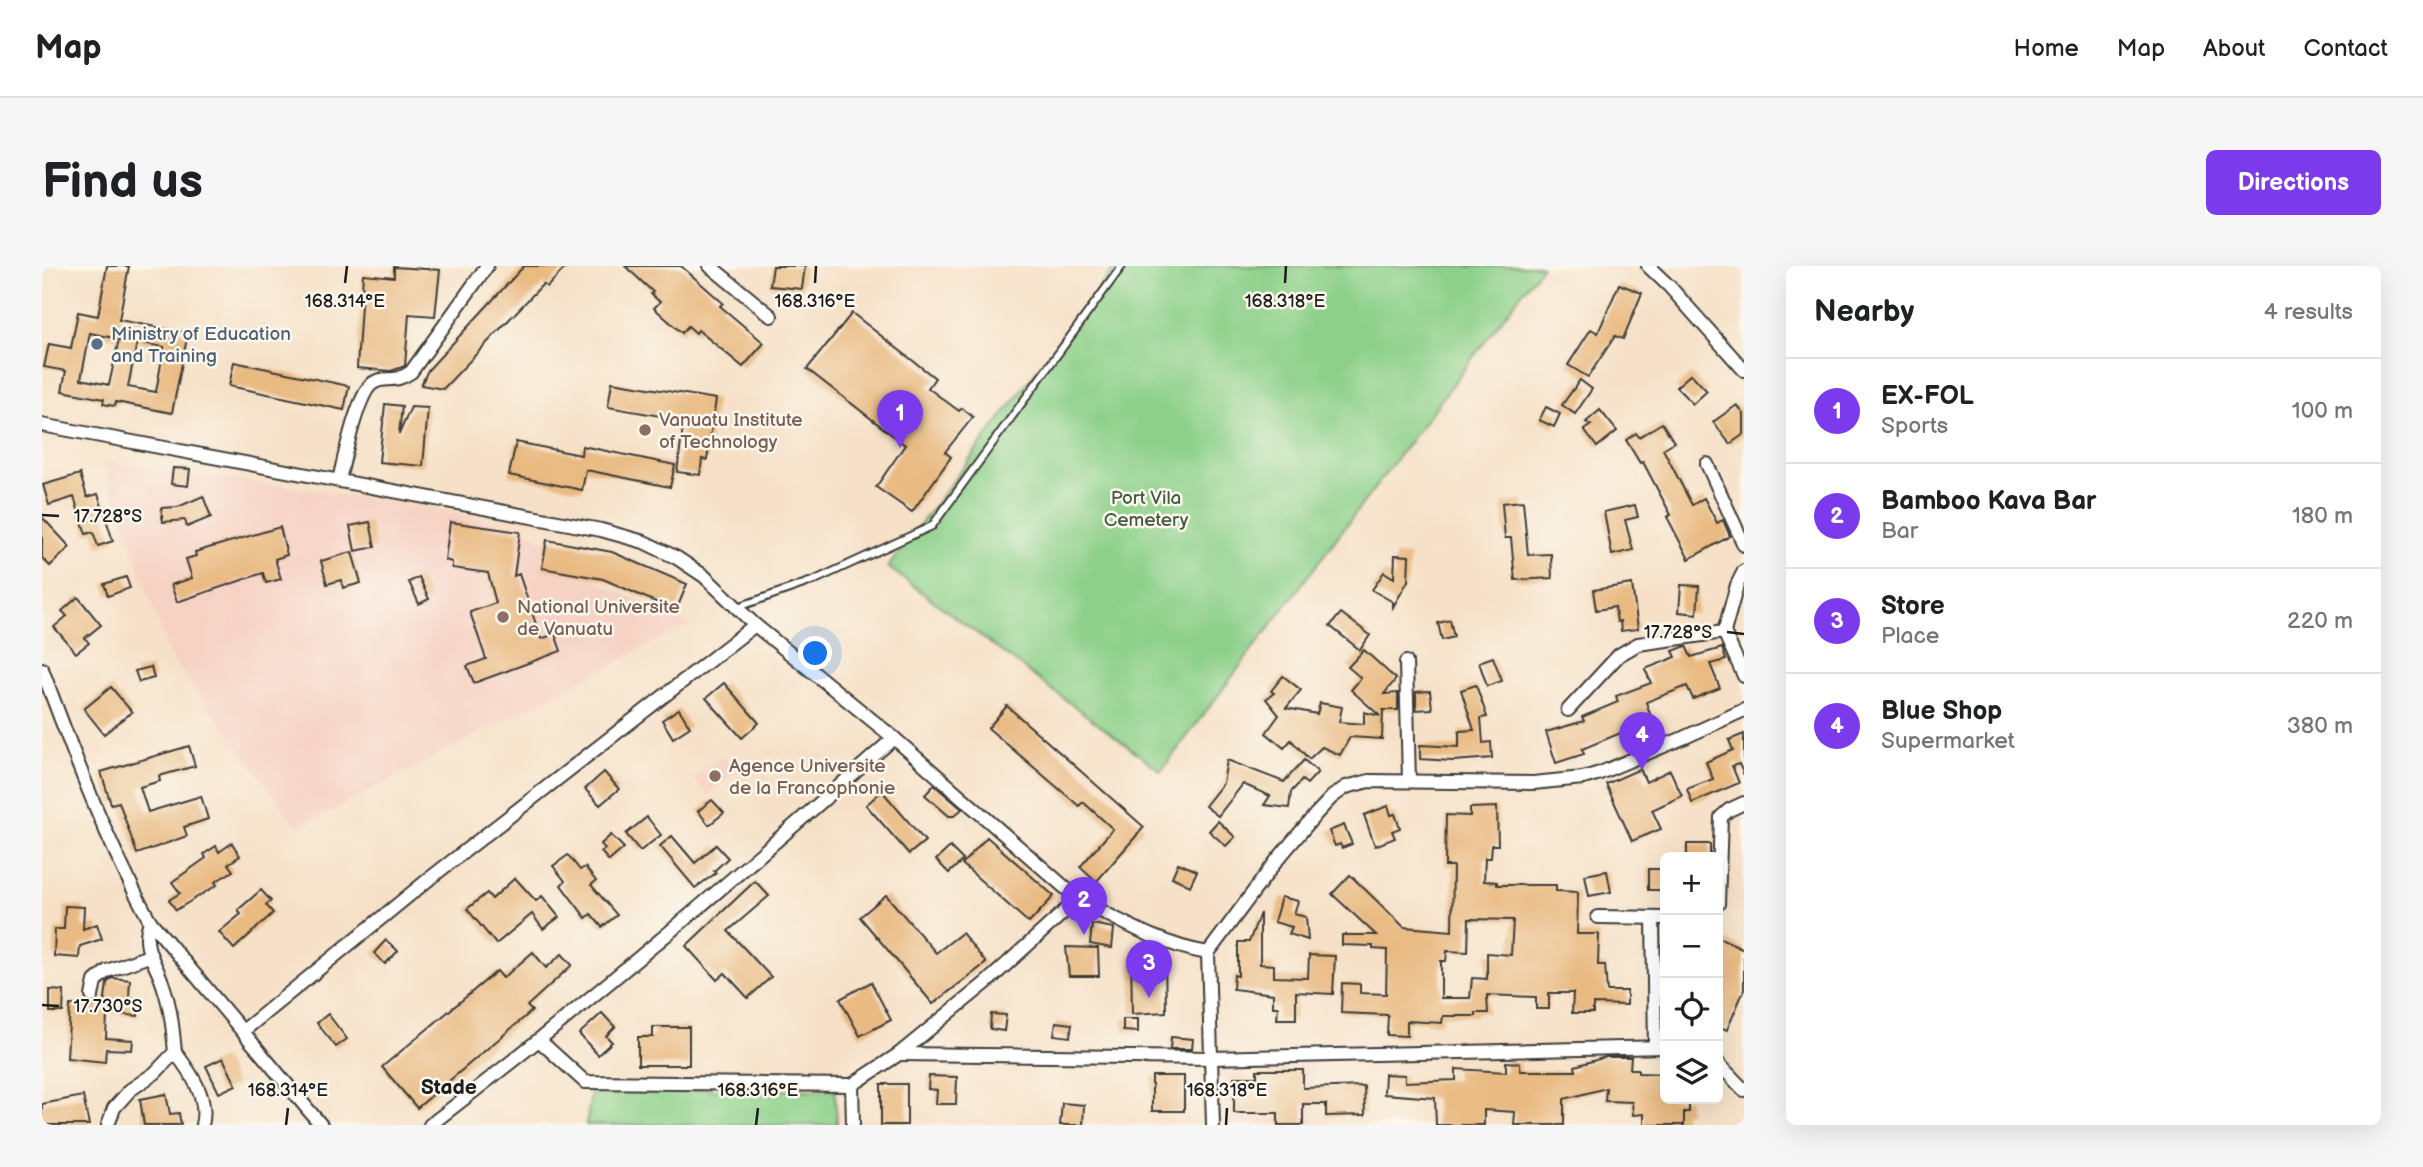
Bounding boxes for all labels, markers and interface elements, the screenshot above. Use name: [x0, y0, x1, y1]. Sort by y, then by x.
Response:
text: Map: [35, 28, 101, 68]
text: Home: [2014, 34, 2079, 63]
text: Map: [2117, 34, 2165, 63]
text: About: [2203, 34, 2265, 63]
text: Contact: [2303, 34, 2388, 63]
button: Directions: [2206, 150, 2381, 215]
text: Find us: [42, 153, 203, 212]
text: 168.314°E: [305, 291, 385, 312]
text: 168.316°E: [775, 291, 856, 312]
text: 168.318°E: [1245, 291, 1325, 312]
text: Nearby: [1814, 294, 1914, 330]
text: 4 results: [2264, 298, 2353, 326]
place label: Ministry of Education and Training: [111, 323, 291, 368]
marker: Ministry of Education and Training: [89, 336, 105, 352]
text: EX-FOL: [1881, 381, 1974, 412]
pin: 1: [877, 390, 923, 448]
text: 1: [1832, 397, 1842, 425]
text: 100 m: [2292, 397, 2353, 425]
place label: Vanuatu Institute of Technology: [659, 409, 803, 454]
text: Sports: [1881, 412, 1948, 440]
marker: Vanuatu Institute of Technology: [637, 422, 653, 438]
text: Bamboo Kava Bar: [1881, 486, 2096, 517]
park label: Port Vila Cemetery: [1104, 487, 1189, 532]
text: 2: [1830, 502, 1844, 530]
text: 180 m: [2292, 502, 2353, 530]
text: 17.728°S: [74, 506, 142, 527]
text: Bar: [1881, 517, 1918, 545]
text: Store: [1881, 591, 1945, 622]
place label: National Universite de Vanuatu: [517, 596, 680, 641]
text: 3: [1830, 607, 1844, 635]
text: 220 m: [2287, 607, 2353, 635]
marker: National Universite de Vanuatu: [495, 609, 511, 625]
text: 17.728°S: [1644, 622, 1712, 643]
text: Place: [1881, 622, 1939, 650]
your location: [798, 636, 832, 670]
text: Blue Shop: [1881, 696, 2002, 727]
pin: 4: [1619, 712, 1665, 770]
text: 4: [1830, 712, 1844, 740]
text: 380 m: [2287, 712, 2353, 740]
text: Supermarket: [1881, 727, 2015, 755]
place label: Agence Universite de la Francophonie: [729, 755, 895, 800]
marker: Agence Universite de la Francophonie: [707, 768, 723, 784]
map controls: [1660, 852, 1723, 1104]
button: +: [1660, 852, 1723, 915]
pin: 2: [1061, 877, 1107, 935]
button: −: [1660, 915, 1723, 978]
pin: 3: [1126, 940, 1172, 998]
button: locate: [1660, 978, 1723, 1041]
text: 17.730°S: [74, 996, 143, 1017]
button: layers: [1660, 1041, 1723, 1104]
district label: Stade: [421, 1075, 477, 1100]
text: 168.314°E: [248, 1080, 328, 1101]
text: 168.316°E: [718, 1080, 799, 1101]
text: 168.318°E: [1187, 1080, 1267, 1101]

